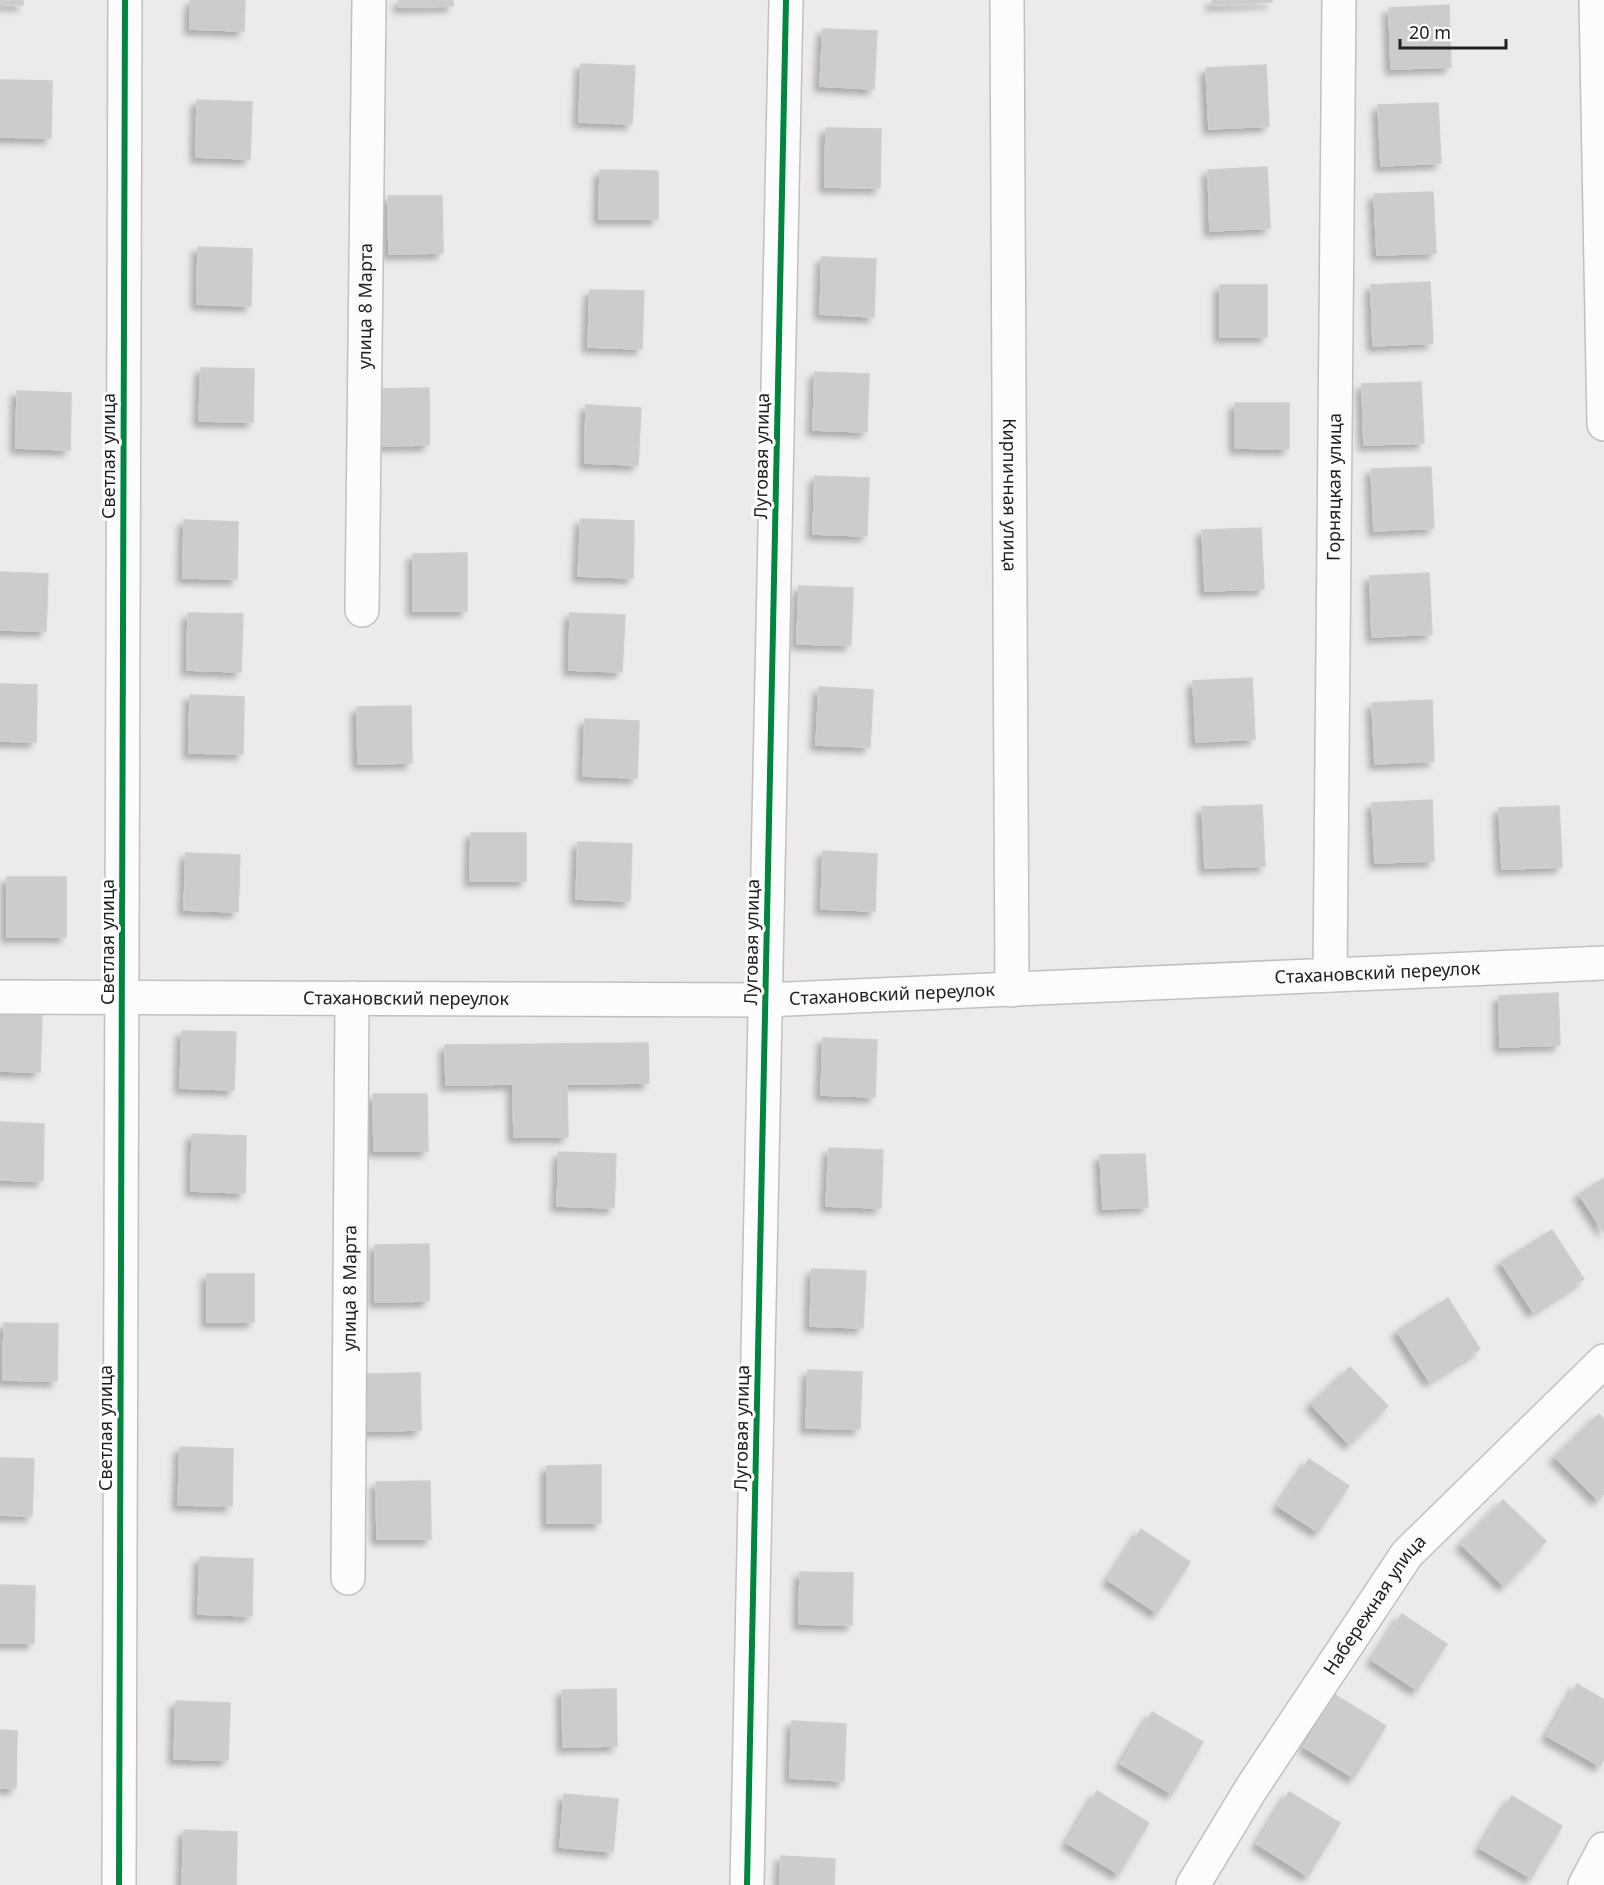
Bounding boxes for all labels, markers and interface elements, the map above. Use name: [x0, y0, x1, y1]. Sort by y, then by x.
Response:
scale bar: [1400, 12, 1506, 50]
text: 20 m: [1409, 20, 1451, 44]
street label: улица 8 Марта: [352, 243, 377, 369]
street label: Светлая улица: [96, 393, 120, 519]
street label: Луговая улица: [748, 393, 774, 519]
street label: Горняцкая улица: [1321, 413, 1346, 561]
street label: Кирпичная улица: [998, 418, 1023, 572]
street label: Светлая улица: [95, 879, 119, 1005]
street label: Луговая улица: [738, 879, 764, 1005]
street label: Стахановский переулок: [1274, 955, 1481, 989]
street label: Стахановский переулок: [788, 977, 996, 1010]
street label: Стахановский переулок: [303, 985, 510, 1010]
street label: улица 8 Марта: [337, 1225, 361, 1351]
street label: Светлая улица: [93, 1365, 117, 1491]
street label: Луговая улица: [728, 1365, 754, 1491]
street label: Набережная улица: [1317, 1529, 1431, 1679]

